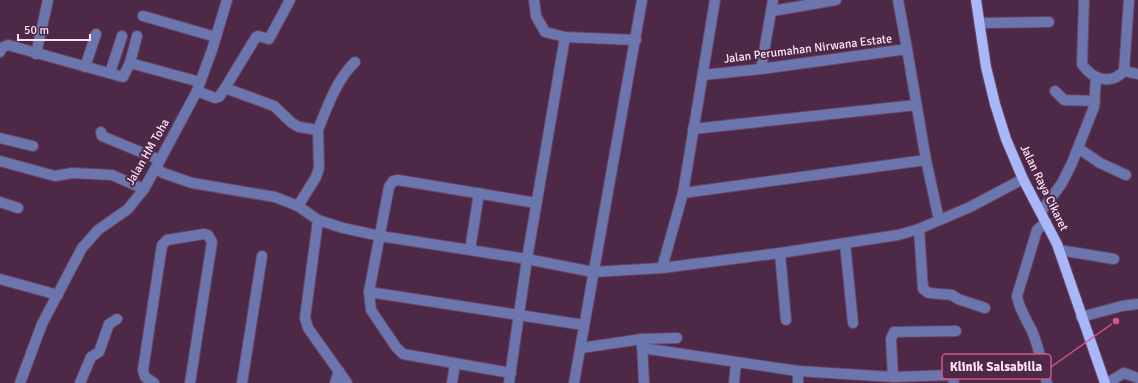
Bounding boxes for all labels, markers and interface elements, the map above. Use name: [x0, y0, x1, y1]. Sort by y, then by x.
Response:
scale bar: [18, 16, 90, 42]
text: 50 m: [24, 23, 49, 38]
street label: Jalan Perumahan Nirwana Estate: [723, 31, 893, 67]
street label: Jalan HM Toha: [123, 116, 173, 188]
street label: Jalan Raya Cikaret: [1017, 142, 1071, 234]
callout: Klinik Salsabilla: [942, 354, 1051, 379]
text: Klinik Salsabilla: [950, 359, 1043, 375]

